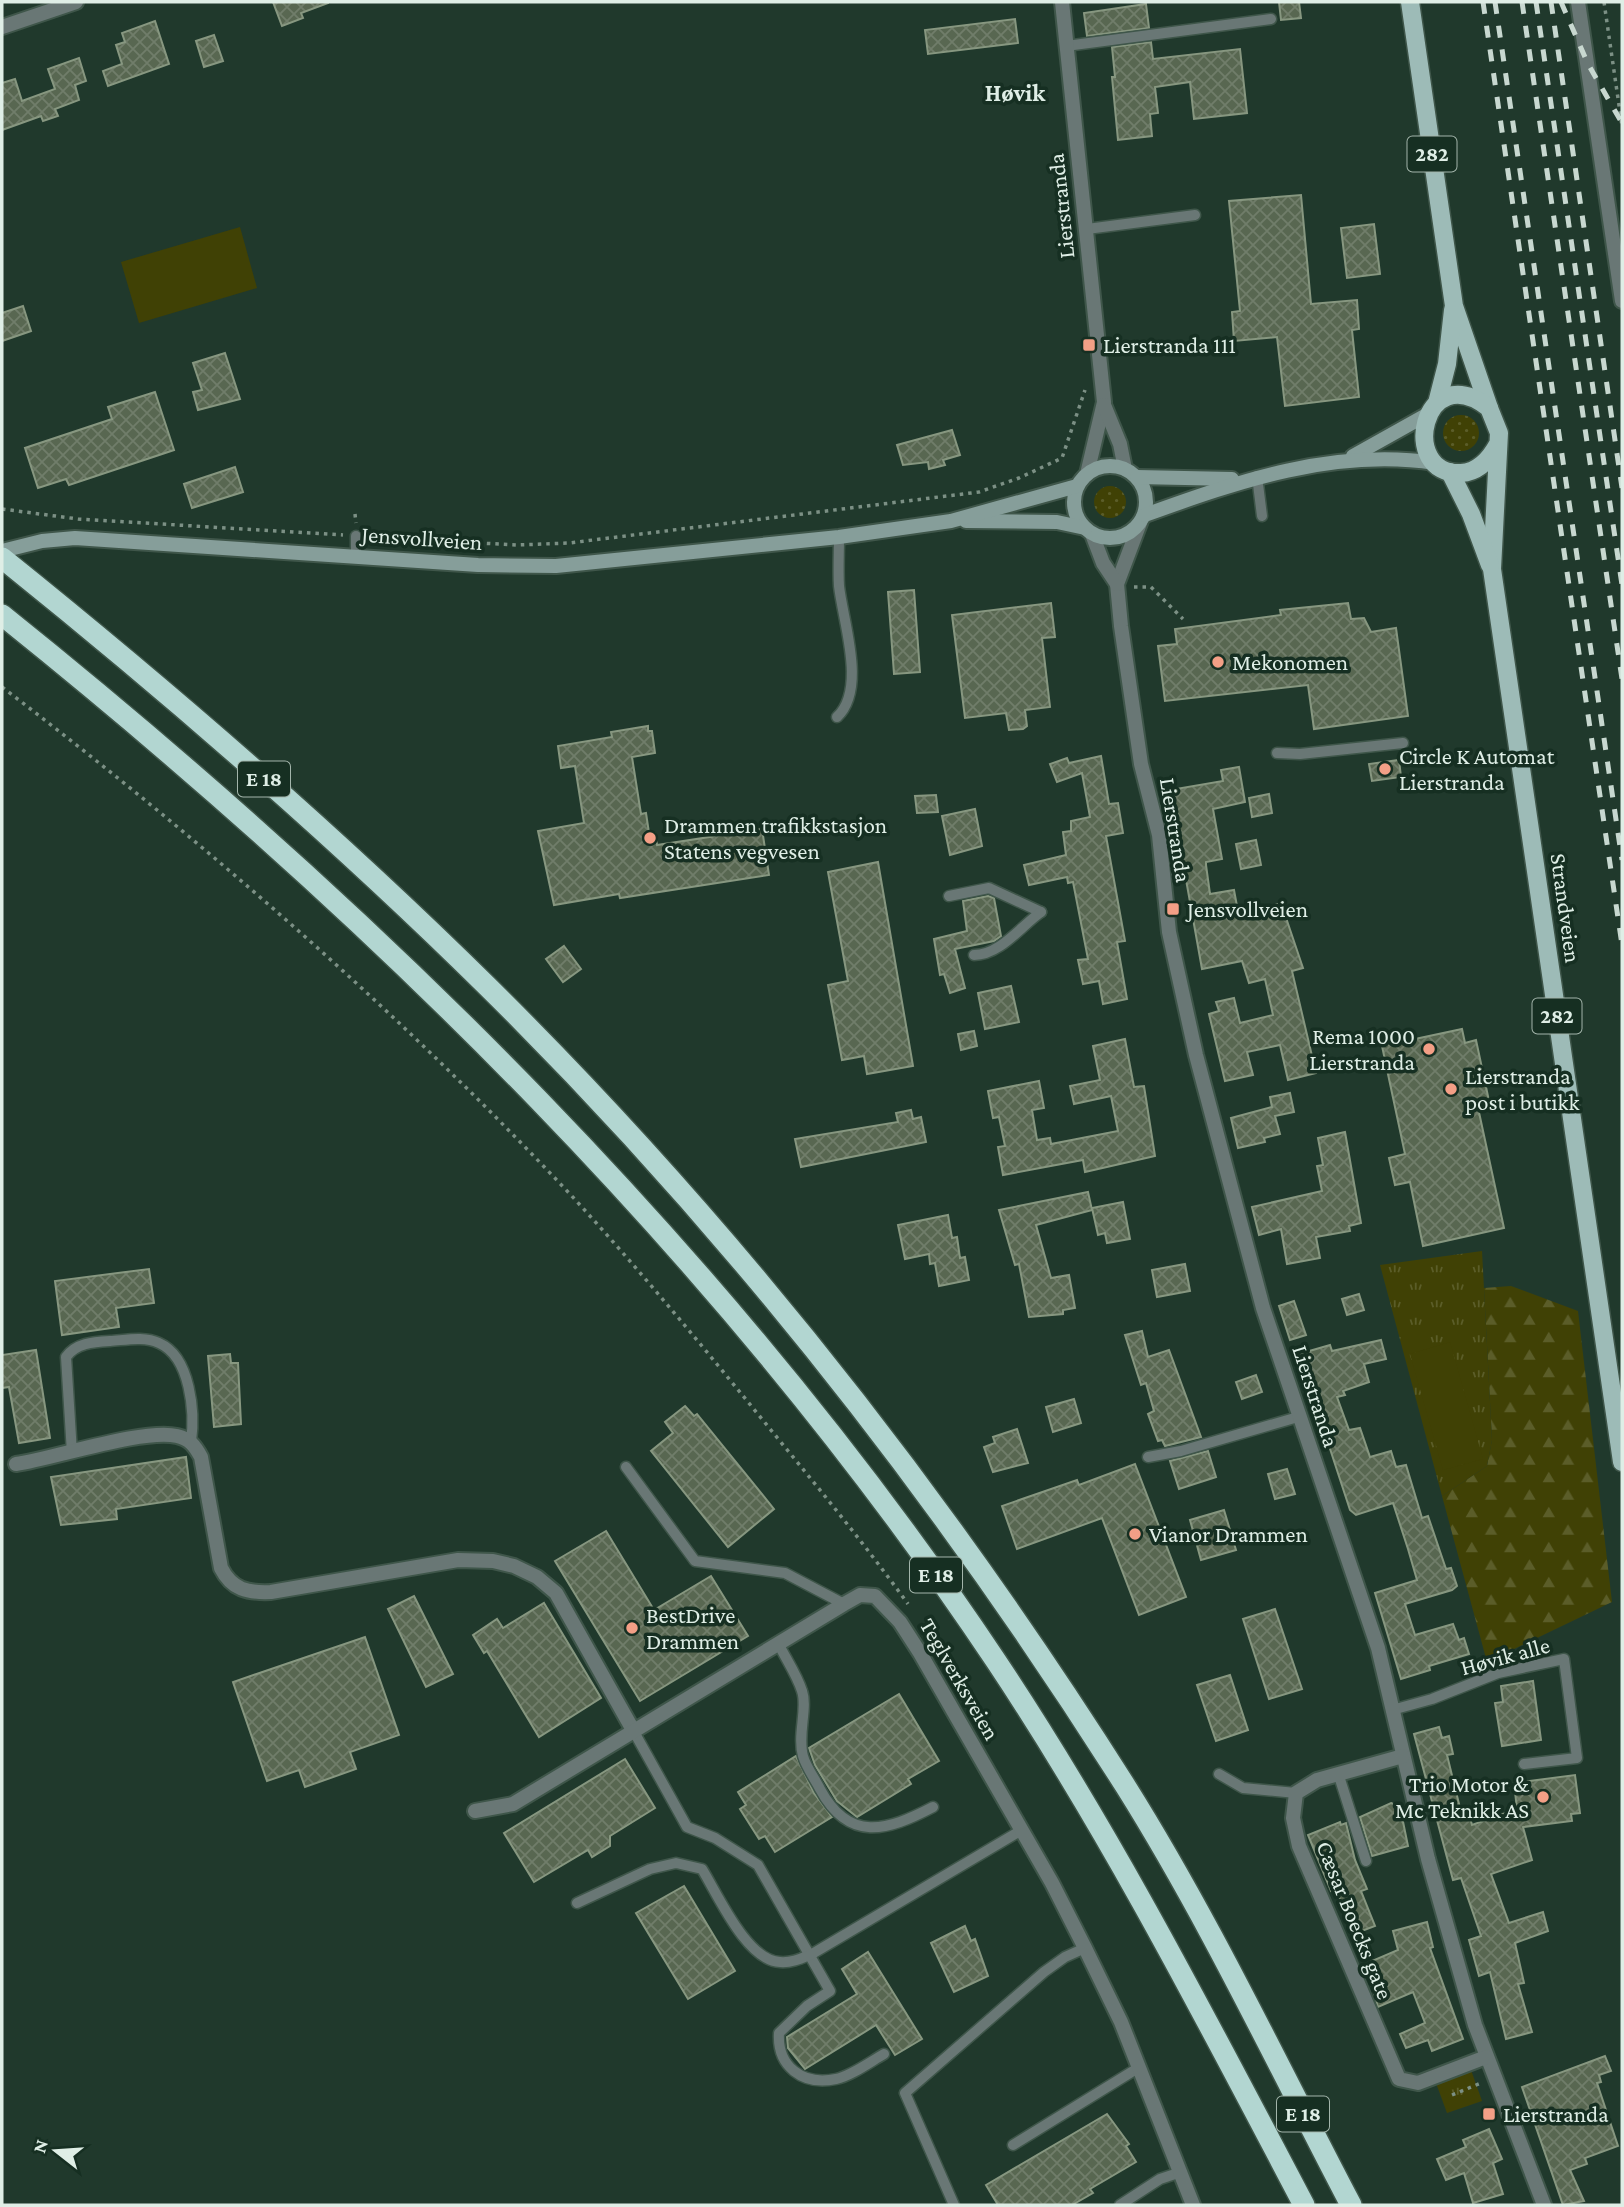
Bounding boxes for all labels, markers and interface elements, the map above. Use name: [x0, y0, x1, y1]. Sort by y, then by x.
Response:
district label: Høvik: [985, 79, 1046, 106]
road number: 282: [1408, 136, 1456, 172]
street label: Lierstranda: [1043, 152, 1079, 260]
place label: Lierstranda 111: [1103, 332, 1236, 358]
marker: Lierstranda 111: [1081, 337, 1097, 353]
street label: Jensvollveien: [359, 521, 483, 555]
place label: Mekonomen: [1232, 649, 1348, 675]
marker: Mekonomen: [1210, 654, 1226, 670]
place label: Circle K Automat Lierstranda: [1399, 743, 1555, 795]
marker: Circle K Automat Lierstranda: [1377, 761, 1393, 777]
road number: E 18: [238, 762, 290, 796]
street label: Lierstranda: [1155, 776, 1197, 885]
place label: Drammen trafikkstasjon Statens vegvesen: [664, 812, 887, 864]
marker: Drammen trafikkstasjon Statens vegvesen: [642, 830, 658, 846]
street label: Strandveien: [1545, 852, 1587, 964]
place label: Jensvollveien: [1185, 896, 1308, 922]
marker: Jensvollveien: [1165, 901, 1181, 917]
road number: 282: [1532, 998, 1582, 1034]
place label: Rema 1000 Lierstranda: [1309, 1023, 1415, 1075]
marker: Rema 1000 Lierstranda: [1421, 1041, 1437, 1057]
place label: Lierstranda post i butikk: [1465, 1063, 1579, 1115]
marker: Lierstranda post i butikk: [1443, 1081, 1459, 1097]
street label: Lierstranda: [1287, 1342, 1345, 1451]
place label: Vianor Drammen: [1149, 1521, 1308, 1547]
marker: Vianor Drammen: [1127, 1526, 1143, 1542]
road number: E 18: [910, 1558, 962, 1592]
place label: BestDrive Drammen: [646, 1602, 739, 1654]
street label: Teglverksveien: [915, 1614, 1005, 1744]
marker: BestDrive Drammen: [624, 1620, 640, 1636]
street label: Høvik alle: [1458, 1632, 1552, 1680]
place label: Trio Motor & Mc Teknikk AS: [1395, 1771, 1530, 1823]
marker: Trio Motor & Mc Teknikk AS: [1535, 1789, 1551, 1805]
street label: Cæsar Boecks gate: [1311, 1837, 1399, 2003]
road number: E 18: [1277, 2096, 1329, 2132]
place label: Lierstranda: [1503, 2101, 1609, 2127]
marker: Lierstranda: [1481, 2106, 1497, 2122]
north arrow: [21, 2116, 91, 2186]
text: N: [28, 2137, 52, 2155]

